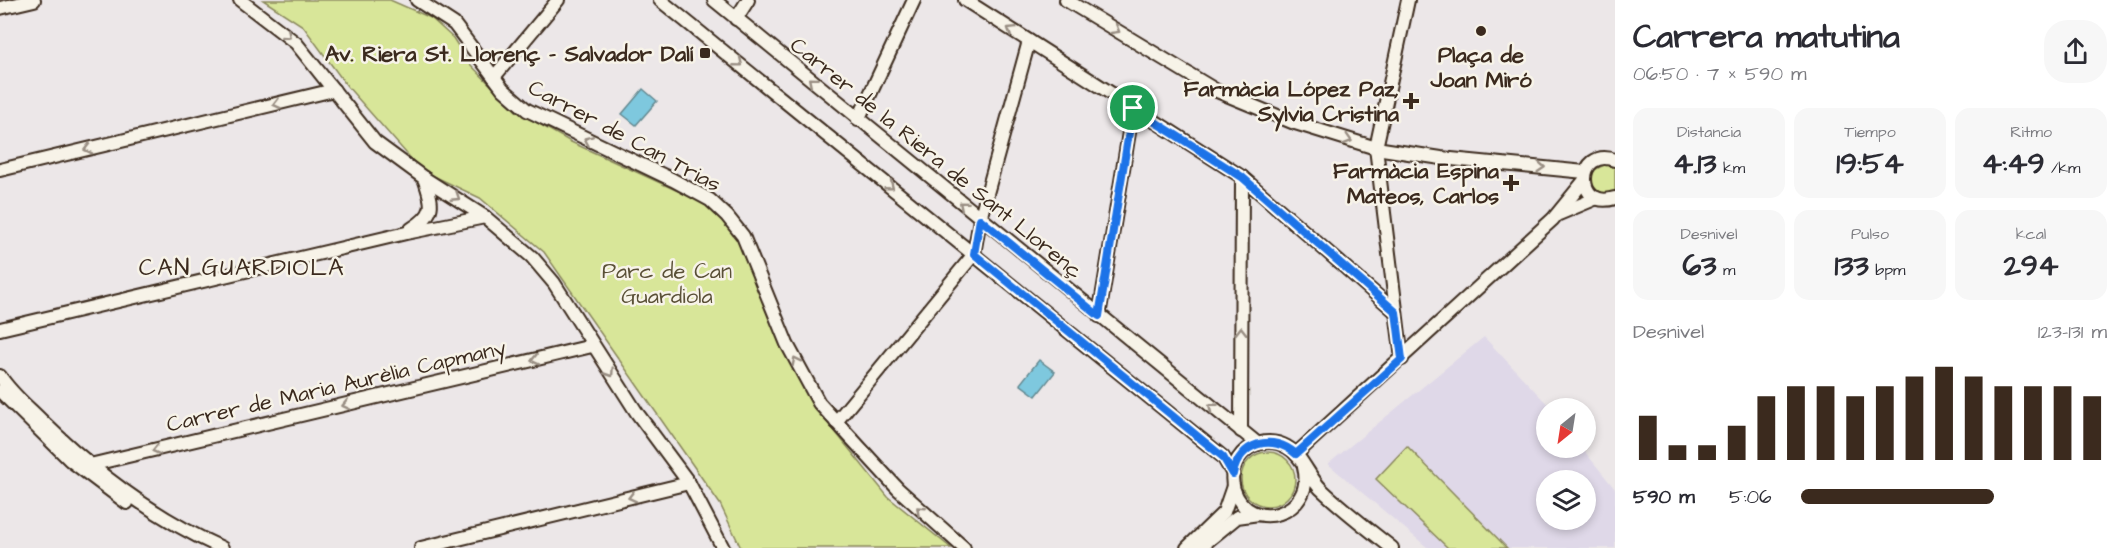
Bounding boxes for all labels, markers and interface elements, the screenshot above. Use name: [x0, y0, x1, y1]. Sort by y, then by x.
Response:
text: Carrera matutina: [1633, 14, 1900, 60]
button: share: [2044, 20, 2107, 83]
one-way arrow: [1110, 23, 1120, 35]
marker: Plaça de Joan Miró: [1474, 24, 1488, 38]
one-way arrow: [1007, 25, 1017, 37]
one-way arrow: [280, 28, 291, 39]
street label: Carrer de la Riera de Sant Llorenç: [783, 30, 1089, 286]
place label: Av. Riera St. Llorenç - Salvador Dalí: [325, 39, 694, 70]
place label: Plaça de Joan Miró: [1429, 40, 1532, 96]
marker: Av. Riera St. Llorenç - Salvador Dalí: [698, 46, 712, 60]
one-way arrow: [732, 56, 743, 67]
text: 06:50 · 7 × 590 m: [1633, 60, 1807, 88]
street label: Carrer de Can Trias: [523, 72, 726, 200]
place label: Farmàcia López Paz, Sylvia Cristina: [1183, 74, 1400, 132]
one-way arrow: [808, 78, 819, 89]
pin: [1107, 82, 1158, 133]
icon: arrive: [1116, 91, 1149, 124]
marker: Farmàcia López Paz, Sylvia Cristina: [1404, 94, 1418, 108]
one-way arrow: [272, 96, 282, 109]
text: Distancia: [1677, 121, 1741, 143]
text: Tiempo: [1844, 121, 1896, 143]
text: Ritmo: [2010, 121, 2052, 143]
one-way arrow: [1342, 133, 1353, 145]
one-way arrow: [583, 135, 594, 147]
one-way arrow: [83, 142, 93, 155]
text: 4.13: [1673, 143, 1717, 185]
text: 19:54: [1836, 143, 1904, 185]
text: 4:49: [1982, 143, 2044, 185]
place label: Farmàcia Espina Mateos, Carlos: [1333, 156, 1500, 212]
text: km: [1717, 157, 1745, 179]
text: /km: [2044, 157, 2080, 179]
one-way arrow: [1536, 160, 1545, 173]
marker: Farmàcia Espina Mateos, Carlos: [1504, 176, 1518, 190]
one-way arrow: [883, 178, 894, 189]
one-way arrow: [450, 190, 460, 202]
one-way arrow: [959, 201, 970, 212]
text: Desnivel: [1681, 223, 1737, 245]
text: Pulso: [1851, 223, 1889, 245]
text: kcal: [2016, 223, 2046, 245]
text: 63: [1683, 245, 1717, 287]
text: 133: [1834, 245, 1869, 287]
text: 294: [2004, 245, 2058, 287]
district label: CAN GUARDIOLA: [139, 251, 345, 285]
park label: Parc de Can Guardiola: [602, 256, 732, 312]
text: m: [1717, 259, 1735, 281]
text: bpm: [1869, 259, 1906, 281]
text: Desnivel: [1633, 318, 1704, 346]
text: 123–131 m: [2038, 318, 2107, 346]
one-way arrow: [1235, 326, 1247, 335]
street label: Carrer de Maria Aurèlia Capmany: [164, 332, 509, 442]
one-way arrow: [531, 352, 541, 365]
one-way arrow: [791, 356, 803, 367]
one-way arrow: [603, 366, 614, 377]
one-way arrow: [341, 397, 351, 410]
north arrow: [1536, 398, 1596, 458]
map controls: [1536, 398, 1596, 530]
one-way arrow: [1208, 404, 1219, 415]
one-way arrow: [151, 442, 161, 455]
button: layers: [1536, 470, 1596, 530]
text: 590 m: [1633, 483, 1695, 511]
text: 5:06: [1729, 483, 1772, 511]
one-way arrow: [627, 489, 637, 502]
one-way arrow: [916, 506, 927, 517]

